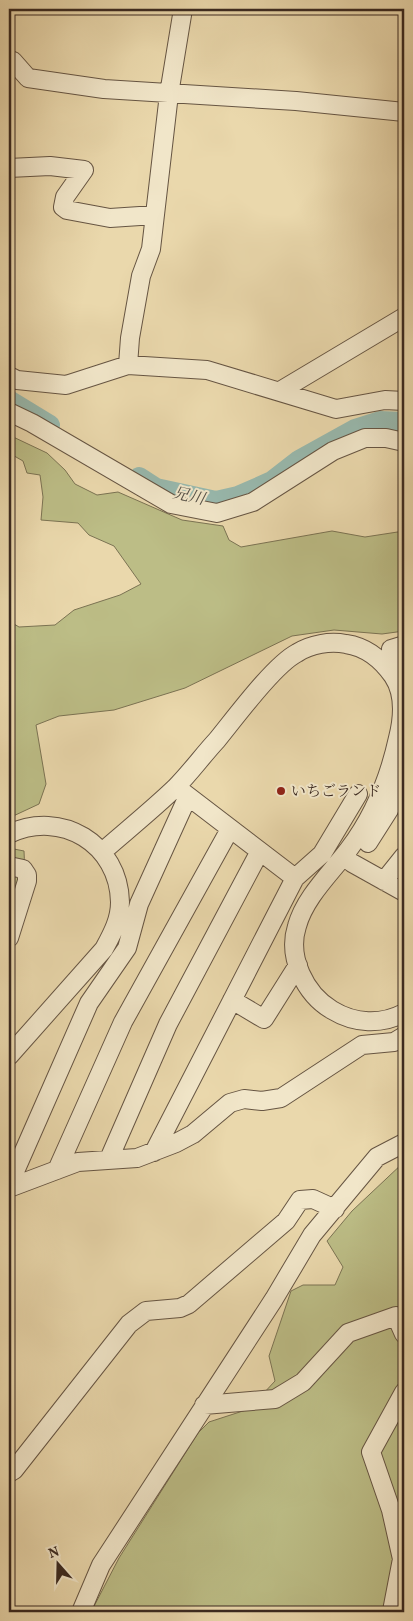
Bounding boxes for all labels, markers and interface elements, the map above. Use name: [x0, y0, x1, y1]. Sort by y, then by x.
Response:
water label: 兄川: [170, 483, 209, 512]
place label: いちごランド: [291, 782, 381, 803]
marker: いちごランド: [275, 785, 287, 797]
north arrow: [32, 1538, 82, 1588]
text: N: [46, 1543, 62, 1564]

